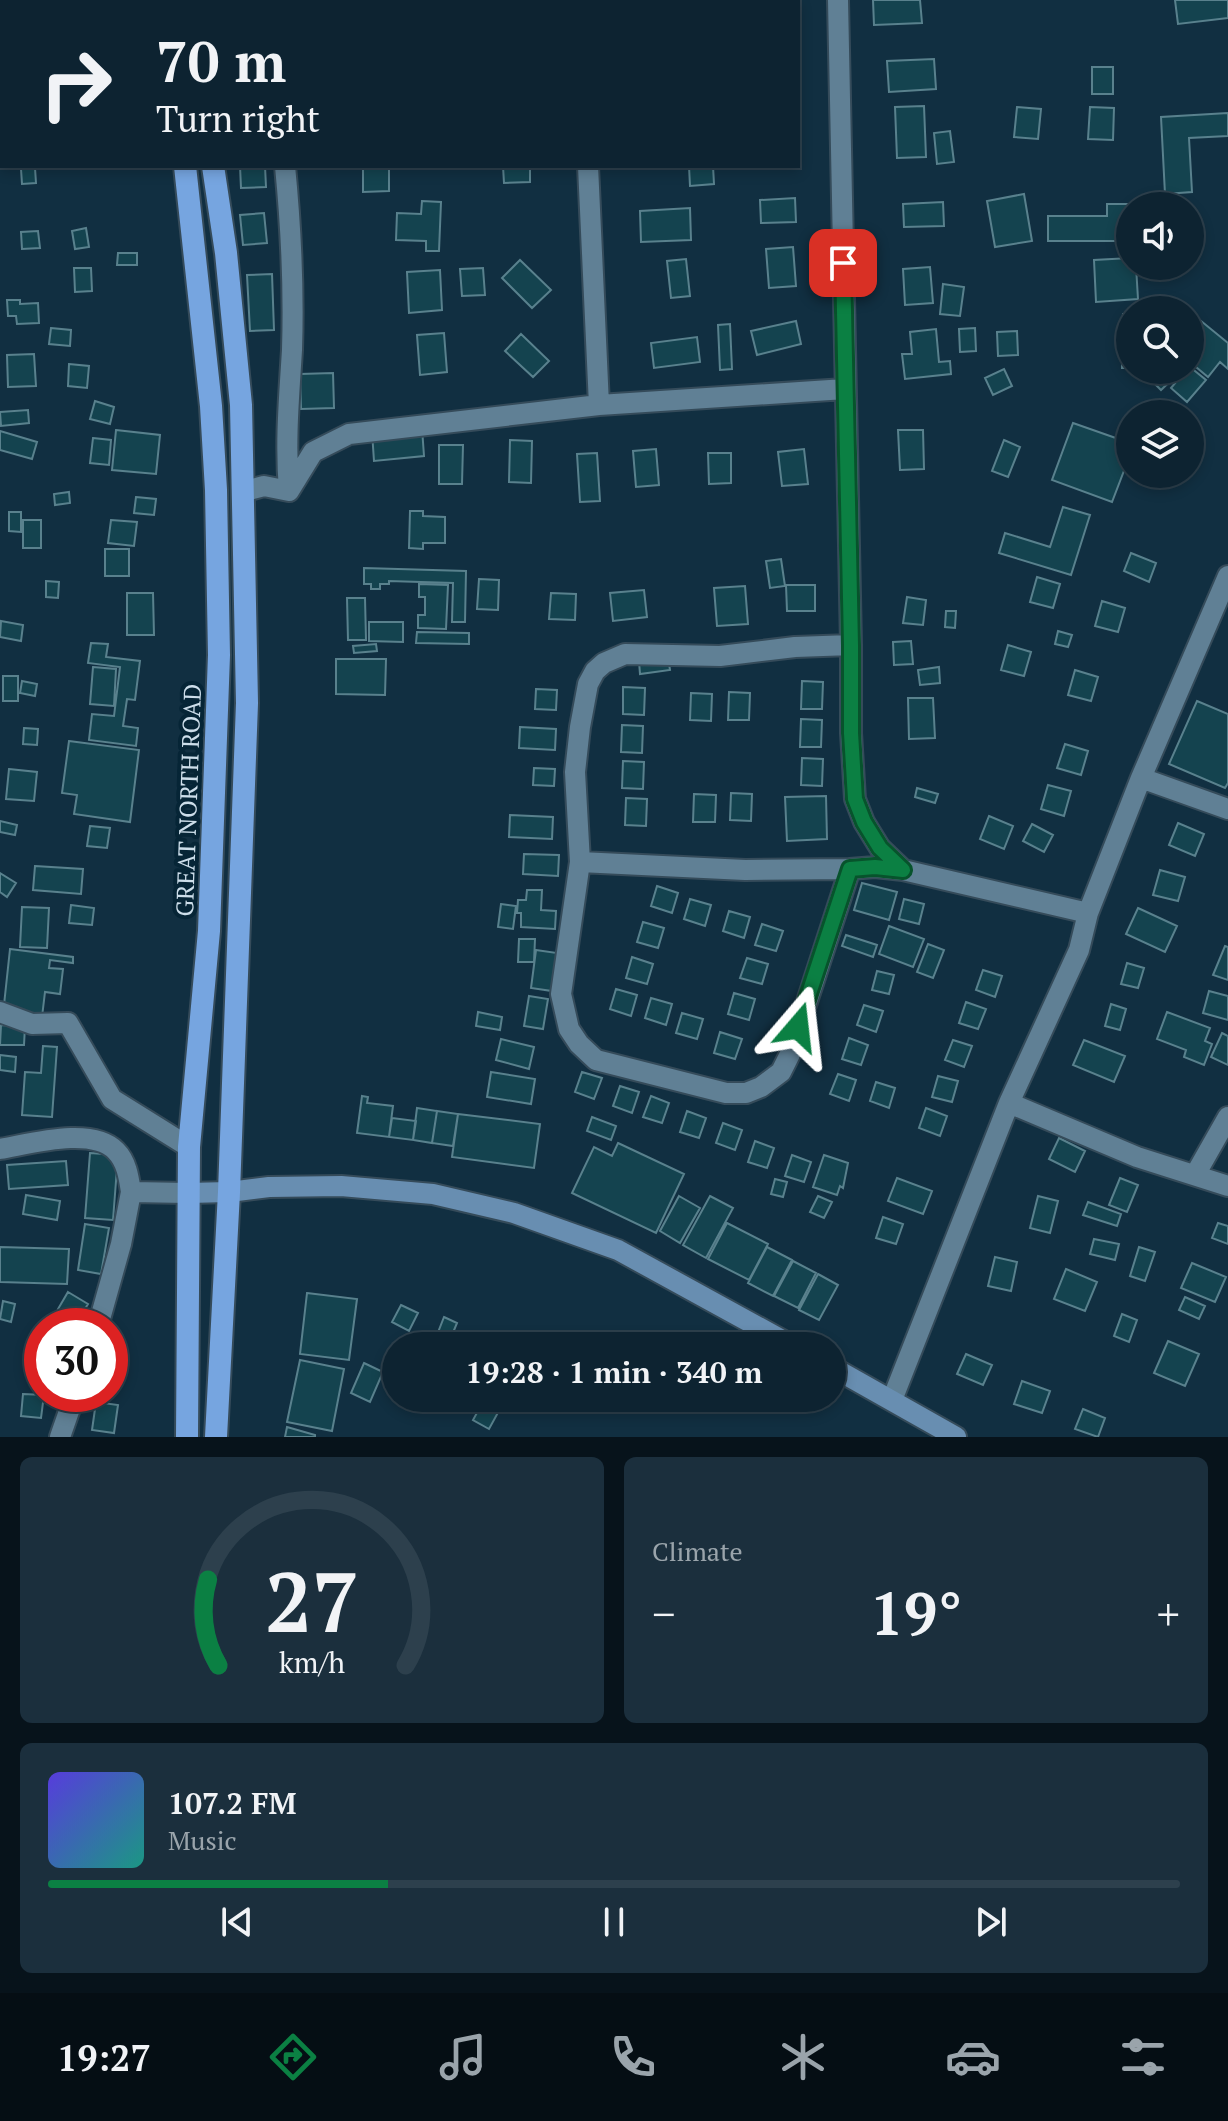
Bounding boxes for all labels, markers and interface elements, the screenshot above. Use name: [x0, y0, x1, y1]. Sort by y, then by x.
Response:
text: 70 m: [156, 24, 286, 98]
icon: right: [24, 32, 128, 136]
text: Turn right: [156, 95, 320, 142]
map controls: [1116, 192, 1204, 488]
button: sound: [1116, 192, 1204, 280]
pin: [809, 229, 877, 297]
icon: arrive: [821, 241, 865, 285]
button: search: [1116, 296, 1204, 384]
button: layers: [1116, 400, 1204, 488]
street label: GREAT NORTH ROAD: [168, 683, 208, 917]
position arrow: [756, 985, 840, 1069]
speed limit sign: 30: [24, 1308, 128, 1412]
text: 19:28 · 1 min · 340 m: [466, 1352, 762, 1392]
text: Climate: [652, 1534, 743, 1568]
text: 27: [265, 1546, 359, 1656]
text: 19°: [870, 1573, 962, 1652]
text: −: [652, 1584, 675, 1643]
text: +: [1157, 1584, 1180, 1643]
text: km/h: [279, 1643, 345, 1681]
text: 107.2 FM: [168, 1783, 296, 1823]
text: Music: [168, 1823, 237, 1857]
icon: previous: [215, 1900, 259, 1944]
icon: pause: [592, 1900, 636, 1944]
icon: next: [969, 1900, 1013, 1944]
icon: directions: [265, 2029, 321, 2085]
icon: music: [435, 2029, 491, 2085]
icon: phone: [605, 2029, 661, 2085]
icon: climate: [775, 2029, 831, 2085]
icon: car: [945, 2029, 1001, 2085]
icon: filters: [1115, 2029, 1171, 2085]
text: 19:27: [57, 2034, 151, 2081]

